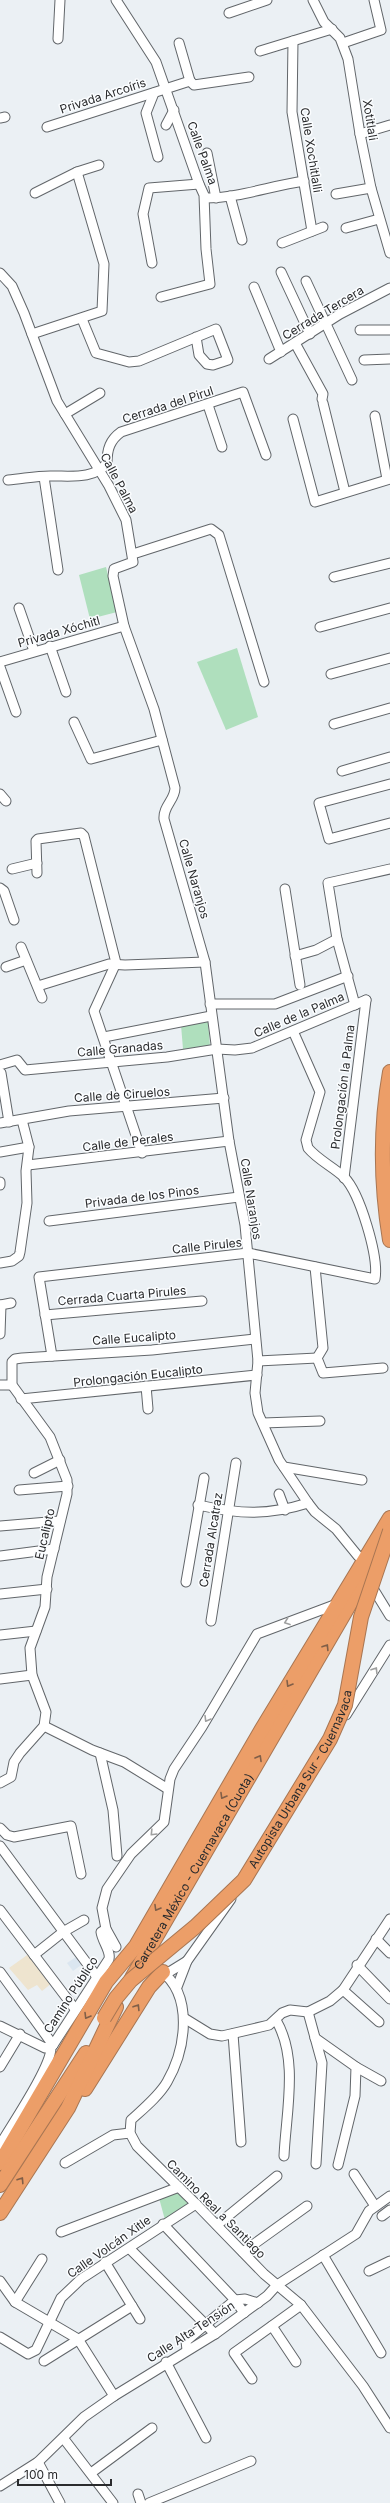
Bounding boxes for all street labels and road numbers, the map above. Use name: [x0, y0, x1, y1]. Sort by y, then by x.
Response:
street label: Privada Arcoíris: [58, 75, 148, 117]
street label: Xotitlali: [360, 98, 381, 142]
street label: Calle Xochitlalli: [297, 106, 326, 194]
street label: Calle Palma: [184, 119, 221, 187]
street label: Cerrada Tercera: [279, 282, 366, 343]
street label: Cerrada del Pirul: [120, 383, 215, 426]
street label: Calle Palma: [97, 450, 142, 516]
street label: Privada Xóchitl: [16, 613, 102, 650]
street label: Calle Naranjos: [176, 837, 213, 920]
street label: Calle de la Palma: [251, 989, 346, 1040]
street label: Prolongación la Palma: [327, 1024, 358, 1150]
street label: Calle Granadas: [76, 1037, 164, 1060]
street label: Calle de Ciruelos: [73, 1084, 170, 1105]
street label: Calle de Perales: [82, 1128, 174, 1155]
street label: Calle Naranjos: [238, 1157, 265, 1241]
street label: Privada de los Pinos: [84, 1182, 200, 1211]
street label: Calle Pirules: [171, 1234, 243, 1257]
street label: Cerrada Cuarta Pirules: [57, 1282, 187, 1309]
street label: Calle Eucalipto: [92, 1327, 176, 1348]
street label: Prolongación Eucalipto: [72, 1361, 203, 1390]
street label: Cerrada Alcatraz: [196, 1491, 225, 1588]
street label: Eucalipto: [31, 1507, 58, 1561]
street label: Autopista Urbana Sur - Cuernavaca: [245, 1689, 355, 1871]
street label: Carretera México - Cuernavaca (Cuota): [130, 1771, 256, 1972]
street label: Camino Público: [40, 1954, 101, 2036]
street label: Camino Real a Santiago: [164, 2156, 269, 2261]
street label: Calle Volcán Xitle: [64, 2212, 153, 2281]
street label: Calle Alta Tensión: [144, 2298, 237, 2366]

